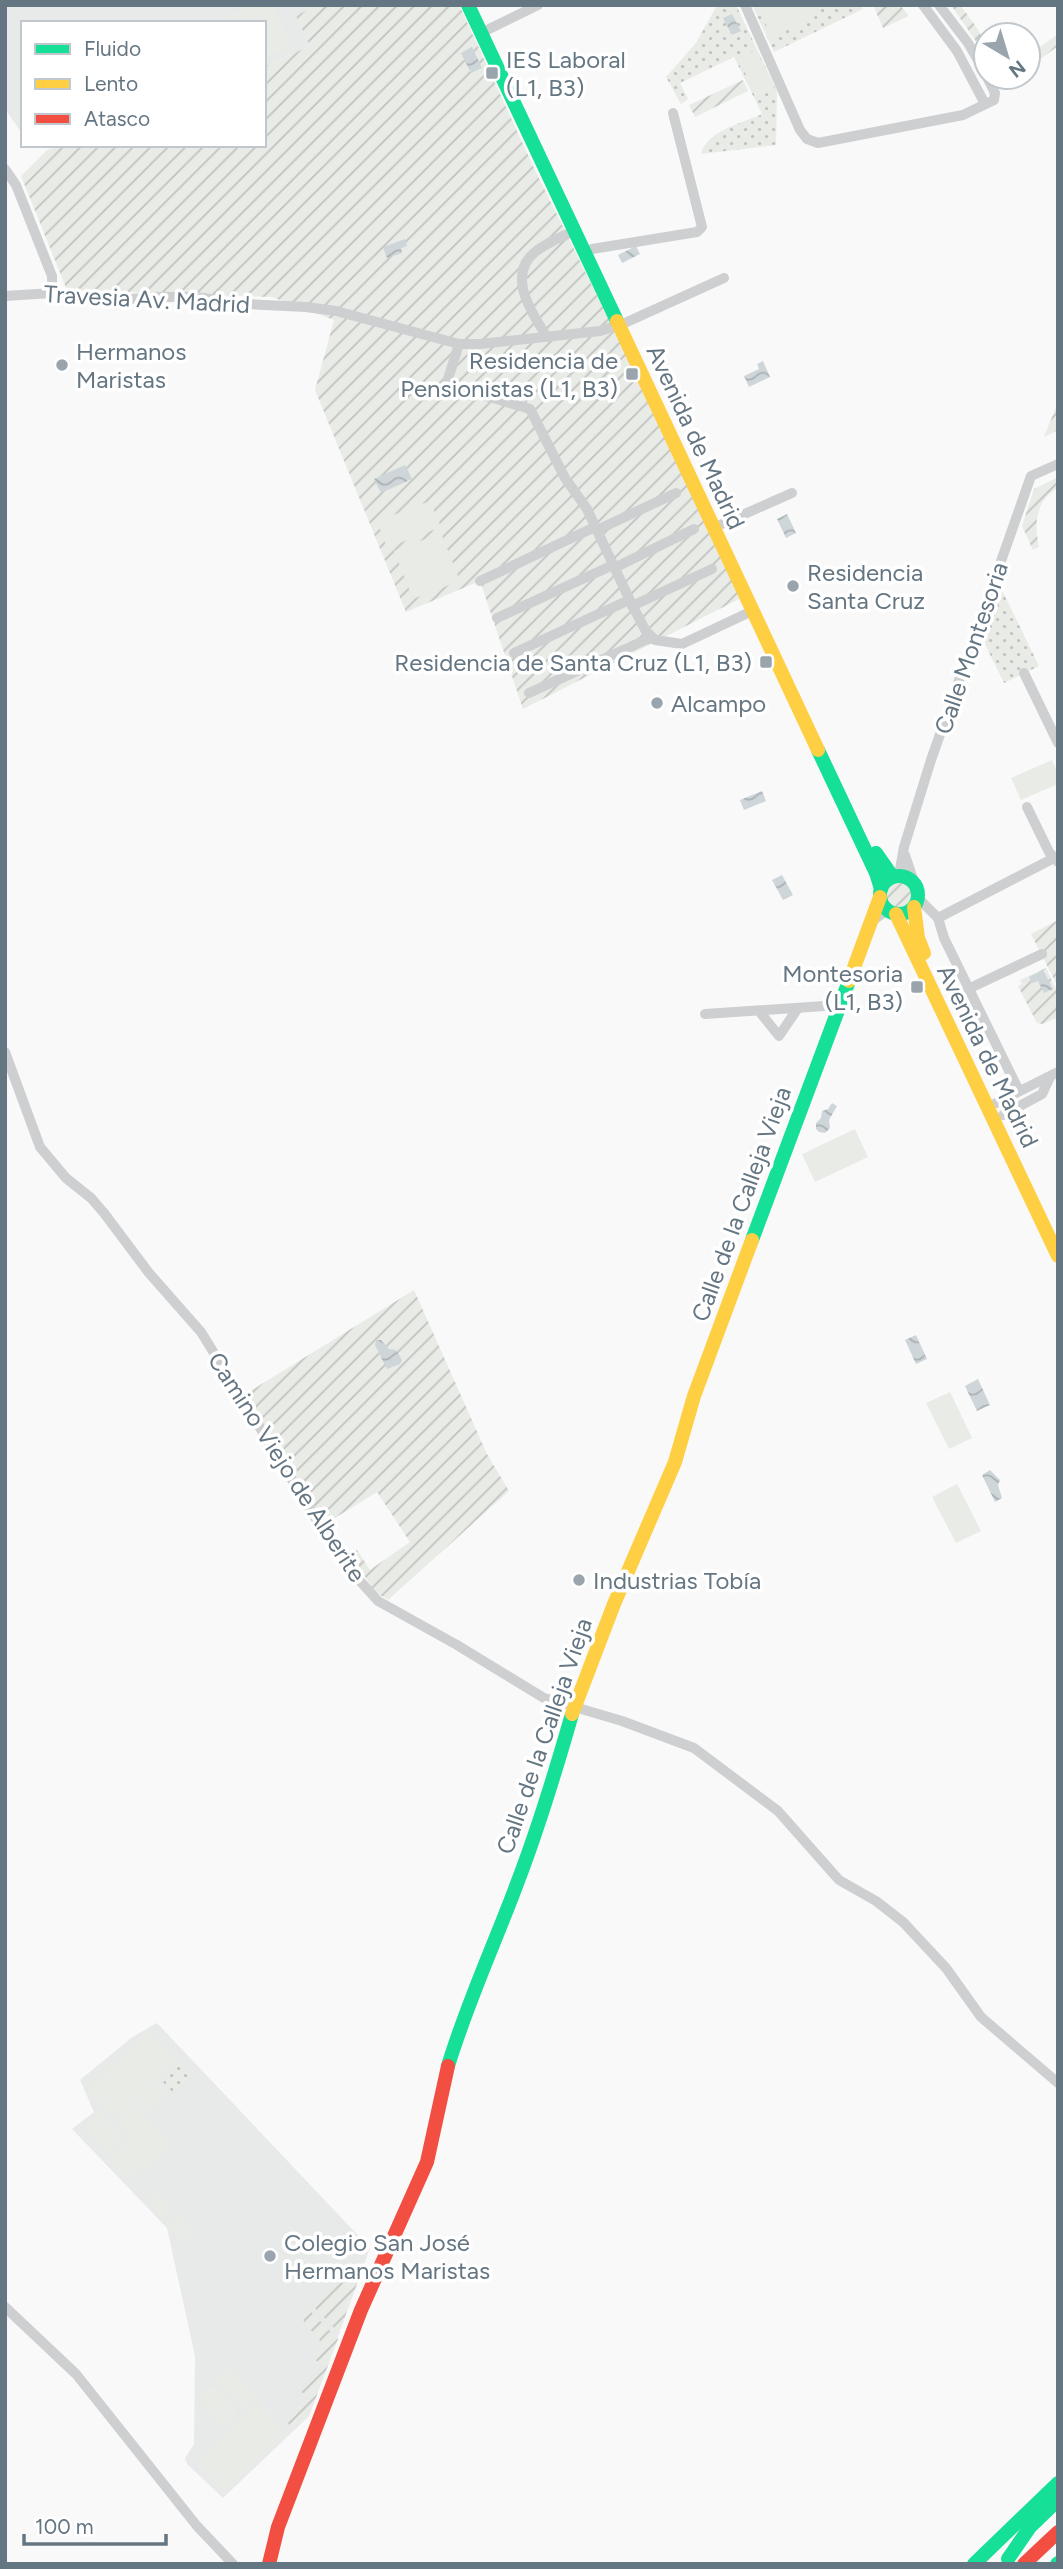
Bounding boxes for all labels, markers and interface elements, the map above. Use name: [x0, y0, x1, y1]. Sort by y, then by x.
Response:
legend: [21, 21, 266, 147]
north arrow: [972, 21, 1042, 91]
text: Fluido: [84, 36, 141, 61]
place label: IES Laboral (L1, B3): [506, 45, 626, 102]
text: N: [1004, 55, 1030, 83]
marker: IES Laboral (L1, B3): [484, 65, 500, 81]
text: Lento: [84, 71, 138, 96]
text: Atasco: [84, 106, 150, 131]
street label: Travesia Av. Madrid: [43, 279, 251, 319]
place label: Hermanos Maristas: [76, 337, 186, 394]
street label: Avenida de Madrid: [641, 340, 751, 534]
place label: Residencia de Pensionistas (L1, B3): [400, 346, 618, 403]
marker: Hermanos Maristas: [54, 357, 70, 373]
marker: Residencia de Pensionistas (L1, B3): [624, 366, 640, 382]
place label: Residencia Santa Cruz: [807, 558, 925, 615]
street label: Calle Montesoria: [928, 558, 1014, 738]
marker: Residencia Santa Cruz: [785, 578, 801, 594]
place label: Residencia de Santa Cruz (L1, B3): [394, 648, 752, 677]
marker: Residencia de Santa Cruz (L1, B3): [758, 654, 774, 670]
place label: Alcampo: [671, 689, 766, 718]
marker: Alcampo: [649, 695, 665, 711]
place label: Montesoria (L1, B3): [782, 959, 903, 1016]
street label: Avenida de Madrid: [931, 960, 1045, 1152]
marker: Montesoria (L1, B3): [909, 979, 925, 995]
street label: Calle de la Calleja Vieja: [685, 1083, 797, 1325]
street label: Camino Viejo de Alberite: [202, 1347, 372, 1587]
place label: Industrias Tobía: [593, 1566, 761, 1595]
marker: Industrias Tobía: [571, 1572, 587, 1588]
street label: Calle de la Calleja Vieja: [490, 1614, 598, 1858]
place label: Colegio San José Hermanos Maristas: [284, 2228, 490, 2285]
marker: Colegio San José Hermanos Maristas: [262, 2248, 278, 2264]
scale bar: [24, 2502, 166, 2546]
text: 100 m: [35, 2514, 94, 2539]

